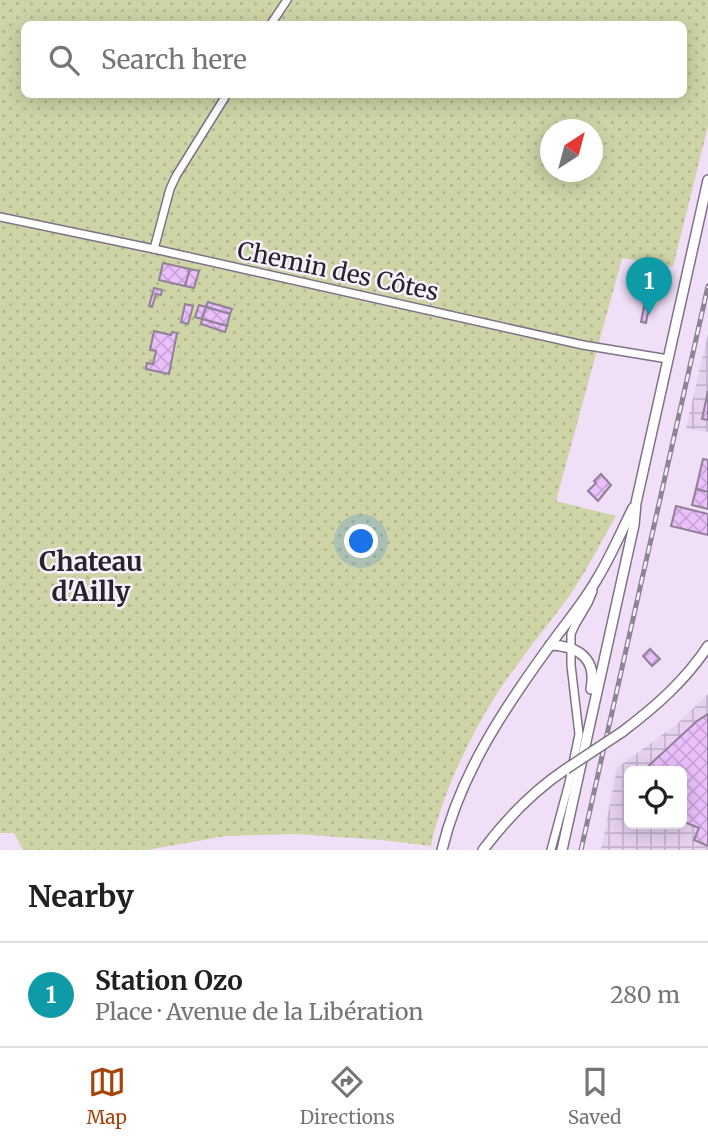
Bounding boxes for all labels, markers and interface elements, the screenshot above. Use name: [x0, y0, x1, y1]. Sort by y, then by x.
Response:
search box: [21, 21, 687, 98]
icon: search: [45, 41, 83, 79]
text: Search here: [101, 43, 247, 76]
north arrow: [540, 119, 603, 182]
street label: Chemin des Côtes: [235, 235, 441, 307]
pin: 1: [626, 257, 672, 315]
your location: [344, 524, 378, 558]
district label: Chateau d'Ailly: [39, 545, 143, 608]
map controls: [624, 766, 687, 829]
button: locate: [624, 766, 687, 829]
text: Nearby: [28, 877, 134, 915]
text: Station Ozo: [95, 964, 243, 997]
text: 1: [46, 980, 56, 1009]
text: 280 m: [610, 980, 680, 1009]
text: Place · Avenue de la Libération: [95, 997, 424, 1026]
tab: Map: [86, 1063, 127, 1129]
tab: Directions: [300, 1063, 395, 1129]
tab: Saved: [568, 1063, 622, 1129]

